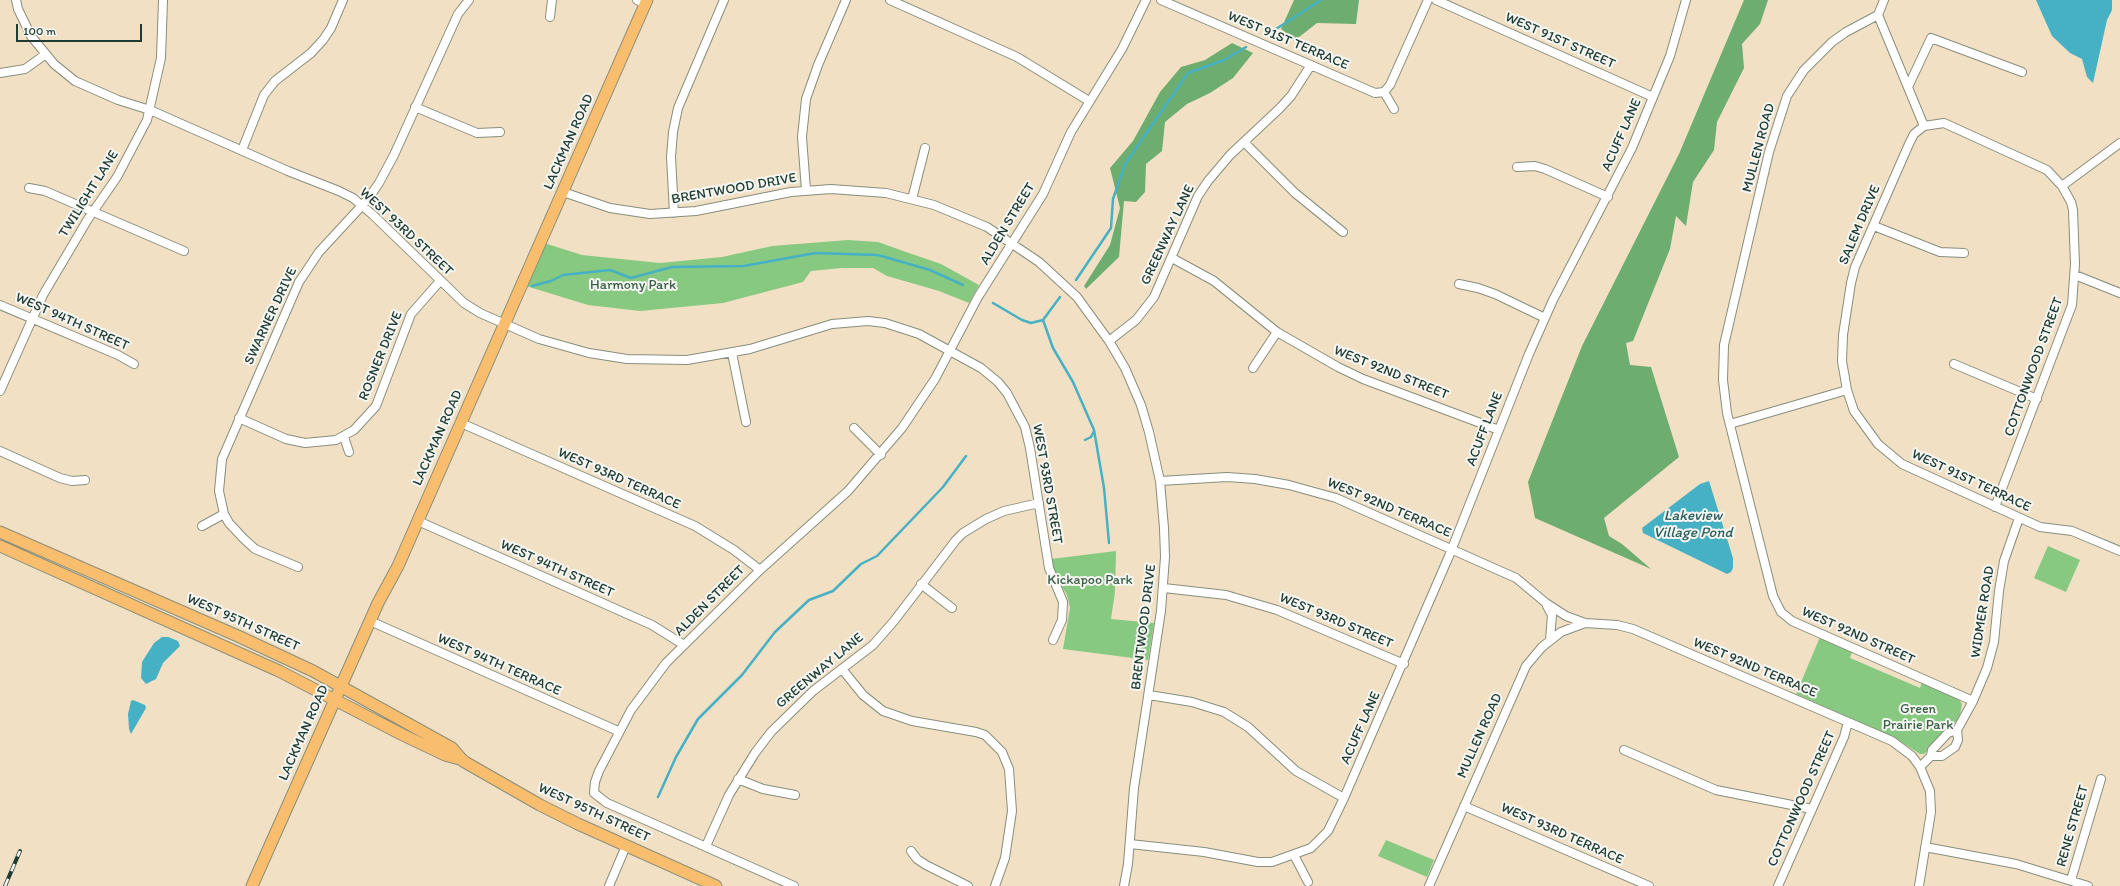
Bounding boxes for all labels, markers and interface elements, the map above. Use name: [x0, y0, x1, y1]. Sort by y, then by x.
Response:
street label: WEST 91ST TERRACE: [1225, 8, 1351, 74]
street label: WEST 91ST STREET: [1502, 9, 1618, 73]
scale bar: [18, 16, 144, 42]
text: 100 m: [23, 24, 56, 38]
street label: LACKMAN ROAD: [540, 92, 598, 192]
street label: ACUFF LANE: [1598, 96, 1646, 174]
street label: MULLEN ROAD: [1739, 102, 1779, 194]
street label: TWILIGHT LANE: [56, 147, 122, 241]
street label: BRENTWOOD DRIVE: [670, 170, 798, 208]
street label: ALDEN STREET: [977, 180, 1039, 268]
street label: GREENWAY LANE: [1137, 182, 1199, 288]
street label: SALEM DRIVE: [1836, 183, 1884, 267]
street label: WEST 93RD STREET: [356, 184, 456, 280]
street label: SWARNER DRIVE: [241, 265, 301, 367]
park label: Harmony Park: [590, 277, 676, 293]
street label: WEST 94TH STREET: [13, 289, 131, 355]
street label: COTTONWOOD STREET: [2001, 295, 2067, 439]
street label: ROSNER DRIVE: [355, 309, 407, 403]
street label: WEST 92ND STREET: [1331, 342, 1451, 404]
street label: LACKMAN ROAD: [409, 388, 467, 488]
street label: ACUFF LANE: [1463, 390, 1507, 468]
street label: WEST 93RD STREET: [1028, 423, 1066, 545]
street label: WEST 93RD TERRACE: [555, 444, 683, 514]
street label: WEST 91ST TERRACE: [1909, 446, 2033, 516]
street label: WEST 92ND TERRACE: [1324, 474, 1454, 542]
water label: Lakeview Village Pond: [1653, 507, 1733, 542]
street label: WEST 94TH STREET: [498, 536, 616, 602]
street label: ALDEN STREET: [671, 562, 749, 640]
street label: BRENTWOOD DRIVE: [1128, 563, 1160, 691]
street label: WIDMER ROAD: [1967, 565, 1999, 659]
park label: Kickapoo Park: [1047, 572, 1133, 588]
street label: WEST 93RD STREET: [1277, 589, 1395, 653]
street label: WEST 95TH STREET: [184, 591, 302, 655]
street label: WEST 92ND STREET: [1799, 603, 1917, 669]
street label: WEST 94TH TERRACE: [435, 630, 563, 700]
street label: GREENWAY LANE: [773, 630, 867, 712]
street label: WEST 92ND TERRACE: [1690, 634, 1820, 702]
street label: LACKMAN ROAD: [275, 683, 333, 783]
street label: ACUFF LANE: [1337, 689, 1385, 767]
street label: MULLEN ROAD: [1454, 691, 1506, 781]
park label: Green Prairie Park: [1883, 701, 1953, 734]
street label: COTTONWOOD STREET: [1764, 729, 1840, 869]
street label: WEST 95TH STREET: [535, 780, 653, 846]
street label: RENE STREET: [2053, 783, 2093, 869]
street label: WEST 93RD TERRACE: [1498, 799, 1626, 869]

